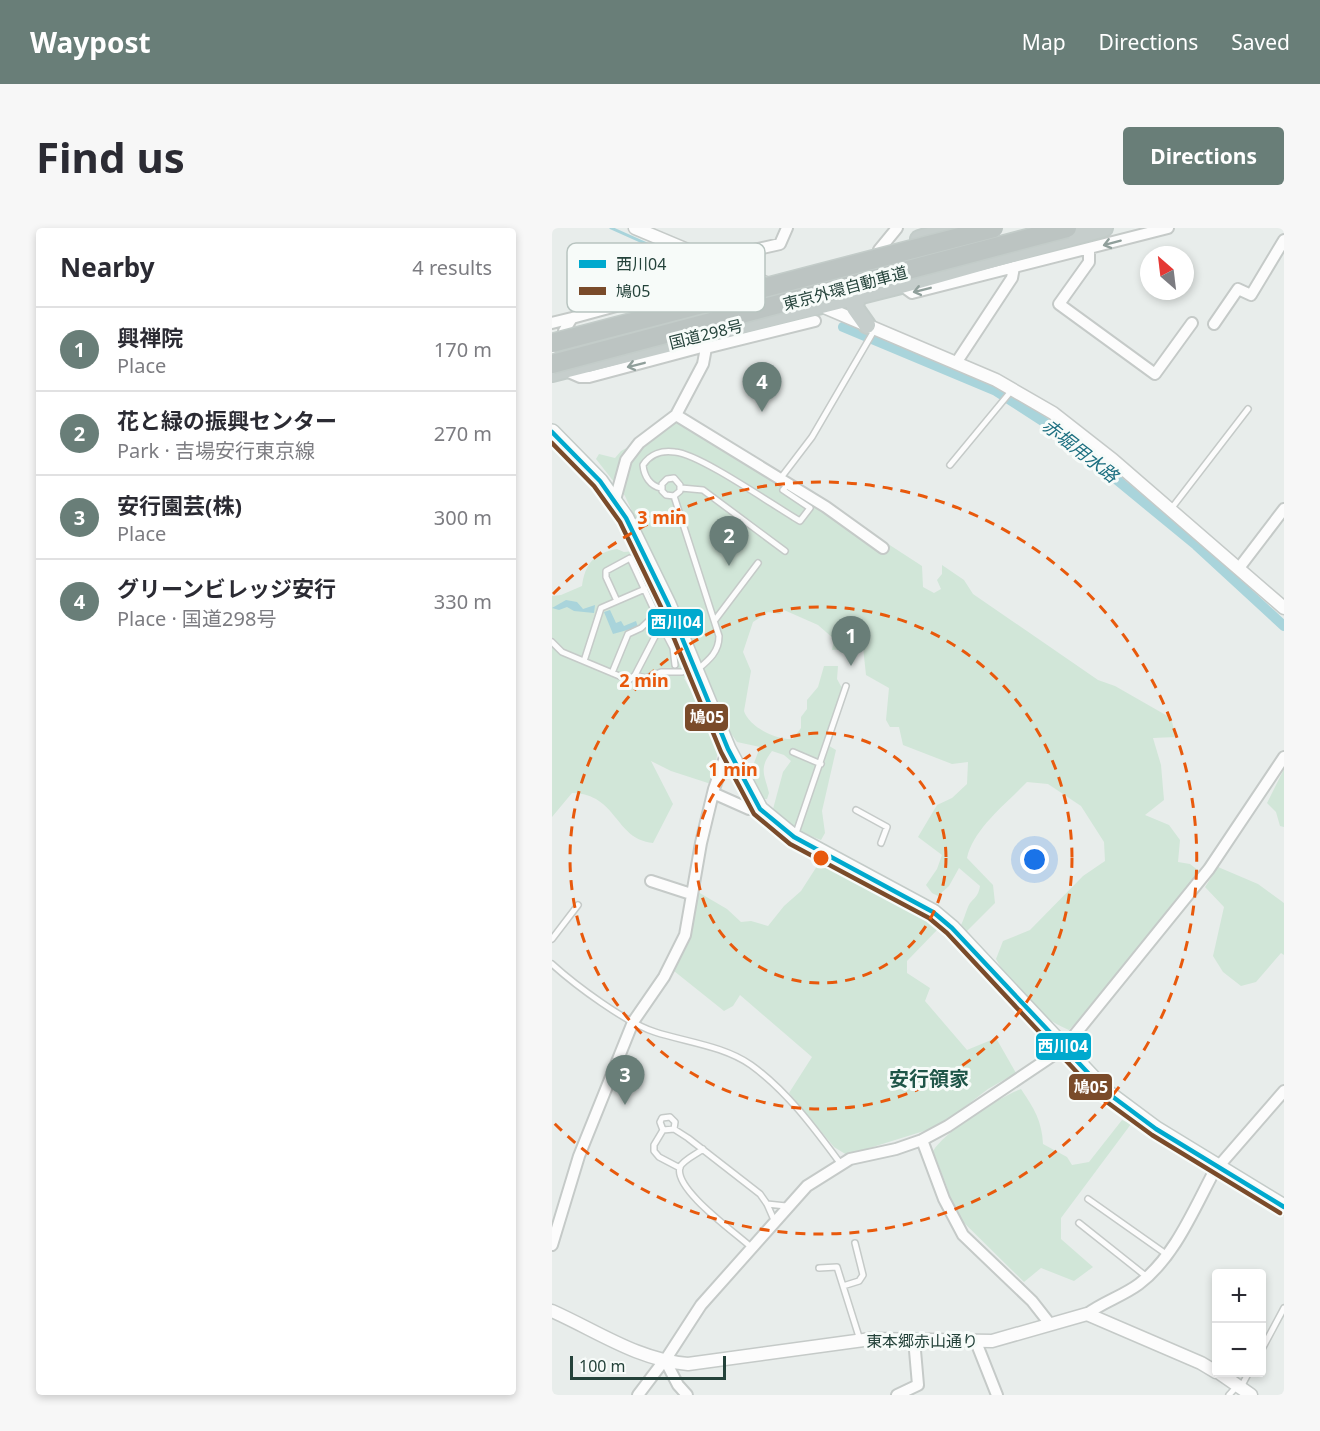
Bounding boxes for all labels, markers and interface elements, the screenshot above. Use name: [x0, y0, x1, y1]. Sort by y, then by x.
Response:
text: Waypost: [30, 23, 151, 61]
text: Map: [1022, 28, 1066, 56]
text: Directions: [1099, 28, 1198, 56]
text: Saved: [1231, 28, 1290, 56]
button: Directions: [1123, 127, 1284, 185]
text: Find us: [36, 128, 185, 185]
one-way arrow: [1102, 237, 1121, 249]
legend: [567, 243, 765, 312]
north arrow: [1140, 246, 1194, 300]
text: Nearby: [60, 249, 155, 285]
text: 西川04: [616, 253, 666, 275]
text: 4 results: [412, 254, 492, 281]
street label: 東京外環自動車道: [780, 261, 910, 315]
text: 鳩05: [616, 280, 650, 302]
one-way arrow: [913, 285, 932, 297]
street label: 国道298号: [667, 314, 745, 354]
text: 興禅院: [117, 322, 183, 352]
text: 1: [74, 336, 85, 363]
text: 170 m: [434, 336, 492, 363]
text: Place: [117, 352, 166, 379]
one-way arrow: [627, 360, 646, 371]
pin: 4: [742, 362, 782, 412]
text: 花と緑の振興センター: [117, 405, 337, 435]
water label: 赤堀用水路: [1038, 413, 1125, 489]
text: 2: [74, 420, 85, 447]
text: 270 m: [434, 420, 492, 447]
text: Park · 吉場安行東京線: [117, 437, 315, 464]
text: 安行園芸(株): [117, 490, 242, 520]
text: 3: [74, 504, 85, 531]
text: 300 m: [434, 504, 492, 531]
text: 3 min: [637, 505, 687, 529]
pin: 2: [710, 516, 748, 566]
text: Place: [117, 520, 166, 547]
text: グリーンビレッジ安行: [117, 573, 336, 603]
text: 4: [74, 588, 85, 615]
text: 330 m: [434, 588, 492, 615]
text: Place · 国道298号: [117, 605, 276, 632]
line badge: 西川04: [647, 608, 704, 637]
text: 西川04: [651, 611, 701, 633]
pin: 1: [832, 616, 870, 666]
text: 2 min: [619, 668, 669, 692]
line badge: 鳩05: [684, 703, 729, 732]
text: 鳩05: [690, 706, 724, 728]
text: 1 min: [708, 757, 758, 781]
your location: [1020, 845, 1049, 874]
centre of rings: [811, 848, 831, 868]
line badge: 西川04: [1035, 1032, 1092, 1061]
text: 西川04: [1038, 1035, 1088, 1057]
pin: 3: [606, 1056, 644, 1105]
district label: 安行領家: [889, 1065, 969, 1092]
line badge: 鳩05: [1068, 1073, 1113, 1101]
text: 鳩05: [1074, 1076, 1108, 1098]
map controls: [1212, 1269, 1266, 1377]
button: +: [1212, 1269, 1266, 1323]
button: −: [1212, 1323, 1266, 1377]
street label: 東本郷赤山通り: [866, 1330, 978, 1352]
scale bar: [570, 1353, 726, 1380]
text: 100 m: [579, 1355, 626, 1377]

